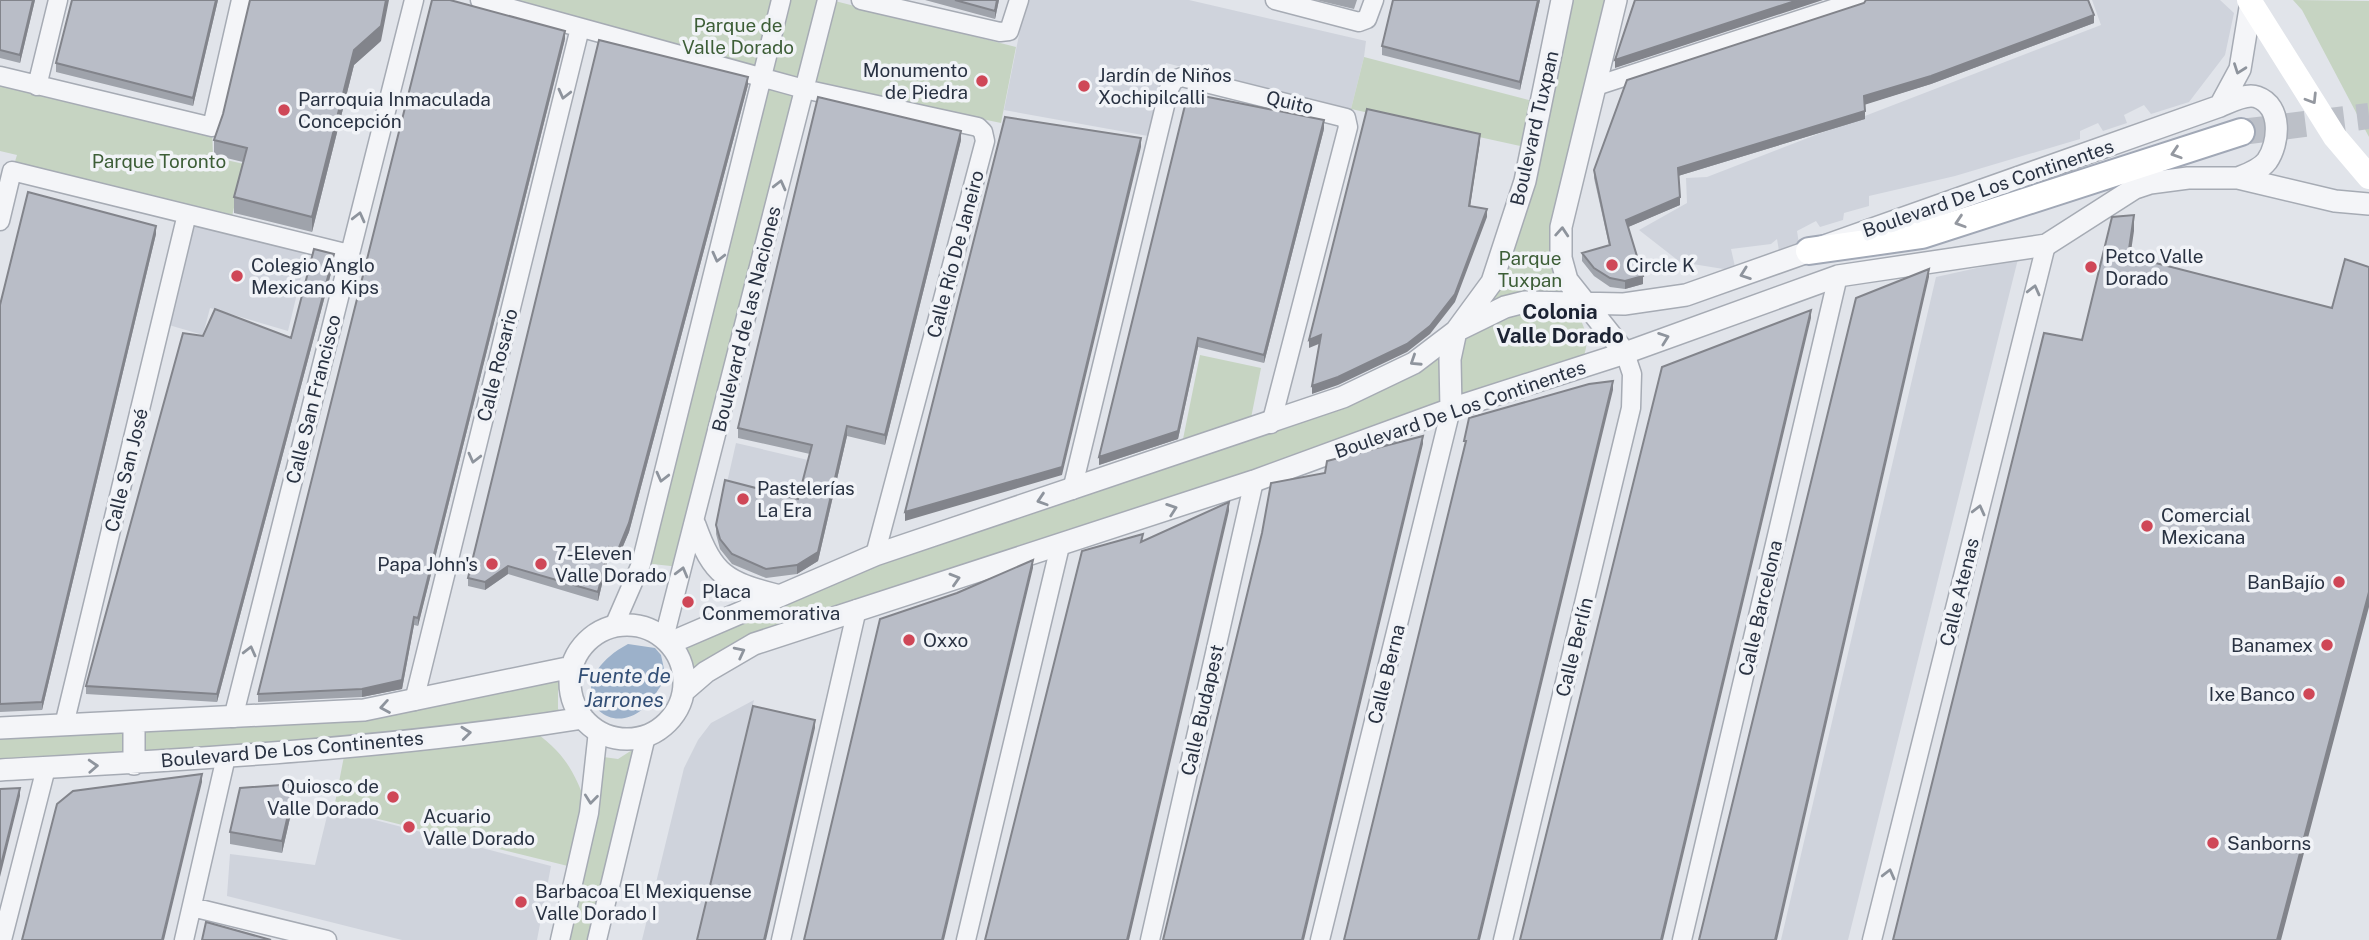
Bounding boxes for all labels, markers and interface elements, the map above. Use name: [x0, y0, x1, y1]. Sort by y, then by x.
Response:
park label: Parque de Valle Dorado: [682, 14, 794, 58]
street label: Boulevard Tuxpan: [1505, 48, 1563, 208]
place label: Monumento de Piedra: [863, 59, 968, 103]
one-way arrow: [2233, 62, 2247, 74]
place label: Jardín de Niños Xochipilcalli: [1098, 64, 1232, 108]
marker: Monumento de Piedra: [974, 73, 990, 89]
marker: Jardín de Niños Xochipilcalli: [1076, 78, 1092, 94]
street label: Quito: [1264, 86, 1316, 118]
place label: Parroquia Inmaculada Concepción: [298, 88, 491, 132]
one-way arrow: [558, 88, 572, 100]
one-way arrow: [2303, 92, 2316, 105]
marker: Parroquia Inmaculada Concepción: [276, 102, 292, 118]
street label: Boulevard De Los Continentes: [1860, 135, 2116, 241]
one-way arrow: [2171, 144, 2183, 159]
park label: Parque Toronto: [92, 150, 226, 172]
street label: Calle Río De Janeiro: [922, 168, 988, 340]
one-way arrow: [772, 179, 786, 191]
street label: Boulevard de las Naciones: [707, 204, 785, 434]
one-way arrow: [351, 211, 365, 223]
one-way arrow: [1954, 214, 1966, 229]
one-way arrow: [1554, 226, 1569, 237]
place label: Petco Valle Dorado: [2105, 245, 2203, 289]
park label: Parque Tuxpan: [1498, 247, 1562, 291]
one-way arrow: [712, 250, 726, 262]
place label: Colegio Anglo Mexicano Kips: [251, 254, 379, 298]
place label: Circle K: [1626, 254, 1695, 276]
marker: Circle K: [1604, 257, 1620, 273]
marker: Petco Valle Dorado: [2083, 259, 2099, 275]
one-way arrow: [1739, 266, 1751, 280]
marker: Colegio Anglo Mexicano Kips: [229, 268, 245, 284]
one-way arrow: [2026, 284, 2041, 296]
district label: Colonia Valle Dorado: [1496, 299, 1624, 348]
street label: Calle Rosario: [472, 306, 522, 424]
street label: Calle San Francisco: [281, 312, 345, 486]
one-way arrow: [1658, 332, 1670, 346]
one-way arrow: [1410, 352, 1423, 365]
street label: Boulevard De Los Continentes: [1332, 356, 1588, 462]
street label: Calle San José: [100, 406, 152, 534]
one-way arrow: [468, 452, 482, 464]
one-way arrow: [656, 471, 670, 483]
place label: Pastelerías La Era: [757, 477, 855, 521]
marker: Pastelerías La Era: [735, 491, 751, 507]
one-way arrow: [1036, 492, 1049, 506]
one-way arrow: [1165, 502, 1177, 517]
place label: Comercial Mexicana: [2161, 504, 2250, 548]
one-way arrow: [1971, 505, 1985, 517]
marker: Comercial Mexicana: [2139, 518, 2155, 534]
street label: Calle Atenas: [1935, 536, 1983, 648]
street label: Calle Barcelona: [1734, 538, 1786, 678]
place label: 7-Eleven Valle Dorado: [555, 542, 667, 586]
place label: Papa John's: [377, 553, 478, 575]
marker: Papa John's: [484, 556, 500, 572]
marker: 7-Eleven Valle Dorado: [533, 556, 549, 572]
one-way arrow: [673, 566, 688, 578]
place label: BanBajío: [2247, 571, 2325, 593]
one-way arrow: [949, 572, 961, 587]
marker: BanBajío: [2331, 574, 2347, 590]
place label: Placa Conmemorativa: [702, 580, 840, 624]
marker: Placa Conmemorativa: [680, 594, 696, 610]
street label: Calle Berlín: [1551, 595, 1597, 699]
street label: Calle Berna: [1363, 622, 1409, 726]
place label: Oxxo: [923, 629, 968, 651]
marker: Oxxo: [901, 632, 917, 648]
place label: Banamex: [2231, 634, 2313, 656]
marker: Banamex: [2319, 637, 2335, 653]
street label: Calle Budapest: [1176, 642, 1228, 778]
one-way arrow: [242, 645, 256, 657]
one-way arrow: [733, 646, 745, 660]
water label: Fuente de Jarrones: [577, 663, 671, 712]
place label: Ixe Banco: [2209, 683, 2295, 705]
marker: Ixe Banco: [2301, 686, 2317, 702]
one-way arrow: [379, 698, 391, 713]
one-way arrow: [460, 726, 471, 741]
street label: Boulevard De Los Continentes: [160, 727, 424, 771]
one-way arrow: [87, 758, 98, 773]
place label: Quiosco de Valle Dorado: [267, 775, 379, 819]
marker: Quiosco de Valle Dorado: [385, 789, 401, 805]
one-way arrow: [584, 794, 599, 805]
place label: Acuario Valle Dorado: [423, 805, 535, 849]
marker: Acuario Valle Dorado: [401, 819, 417, 835]
place label: Sanborns: [2227, 832, 2311, 854]
marker: Sanborns: [2205, 835, 2221, 851]
one-way arrow: [1881, 868, 1895, 880]
place label: Barbacoa El Mexiquense Valle Dorado I: [535, 880, 752, 924]
marker: Barbacoa El Mexiquense Valle Dorado I: [513, 894, 529, 910]

